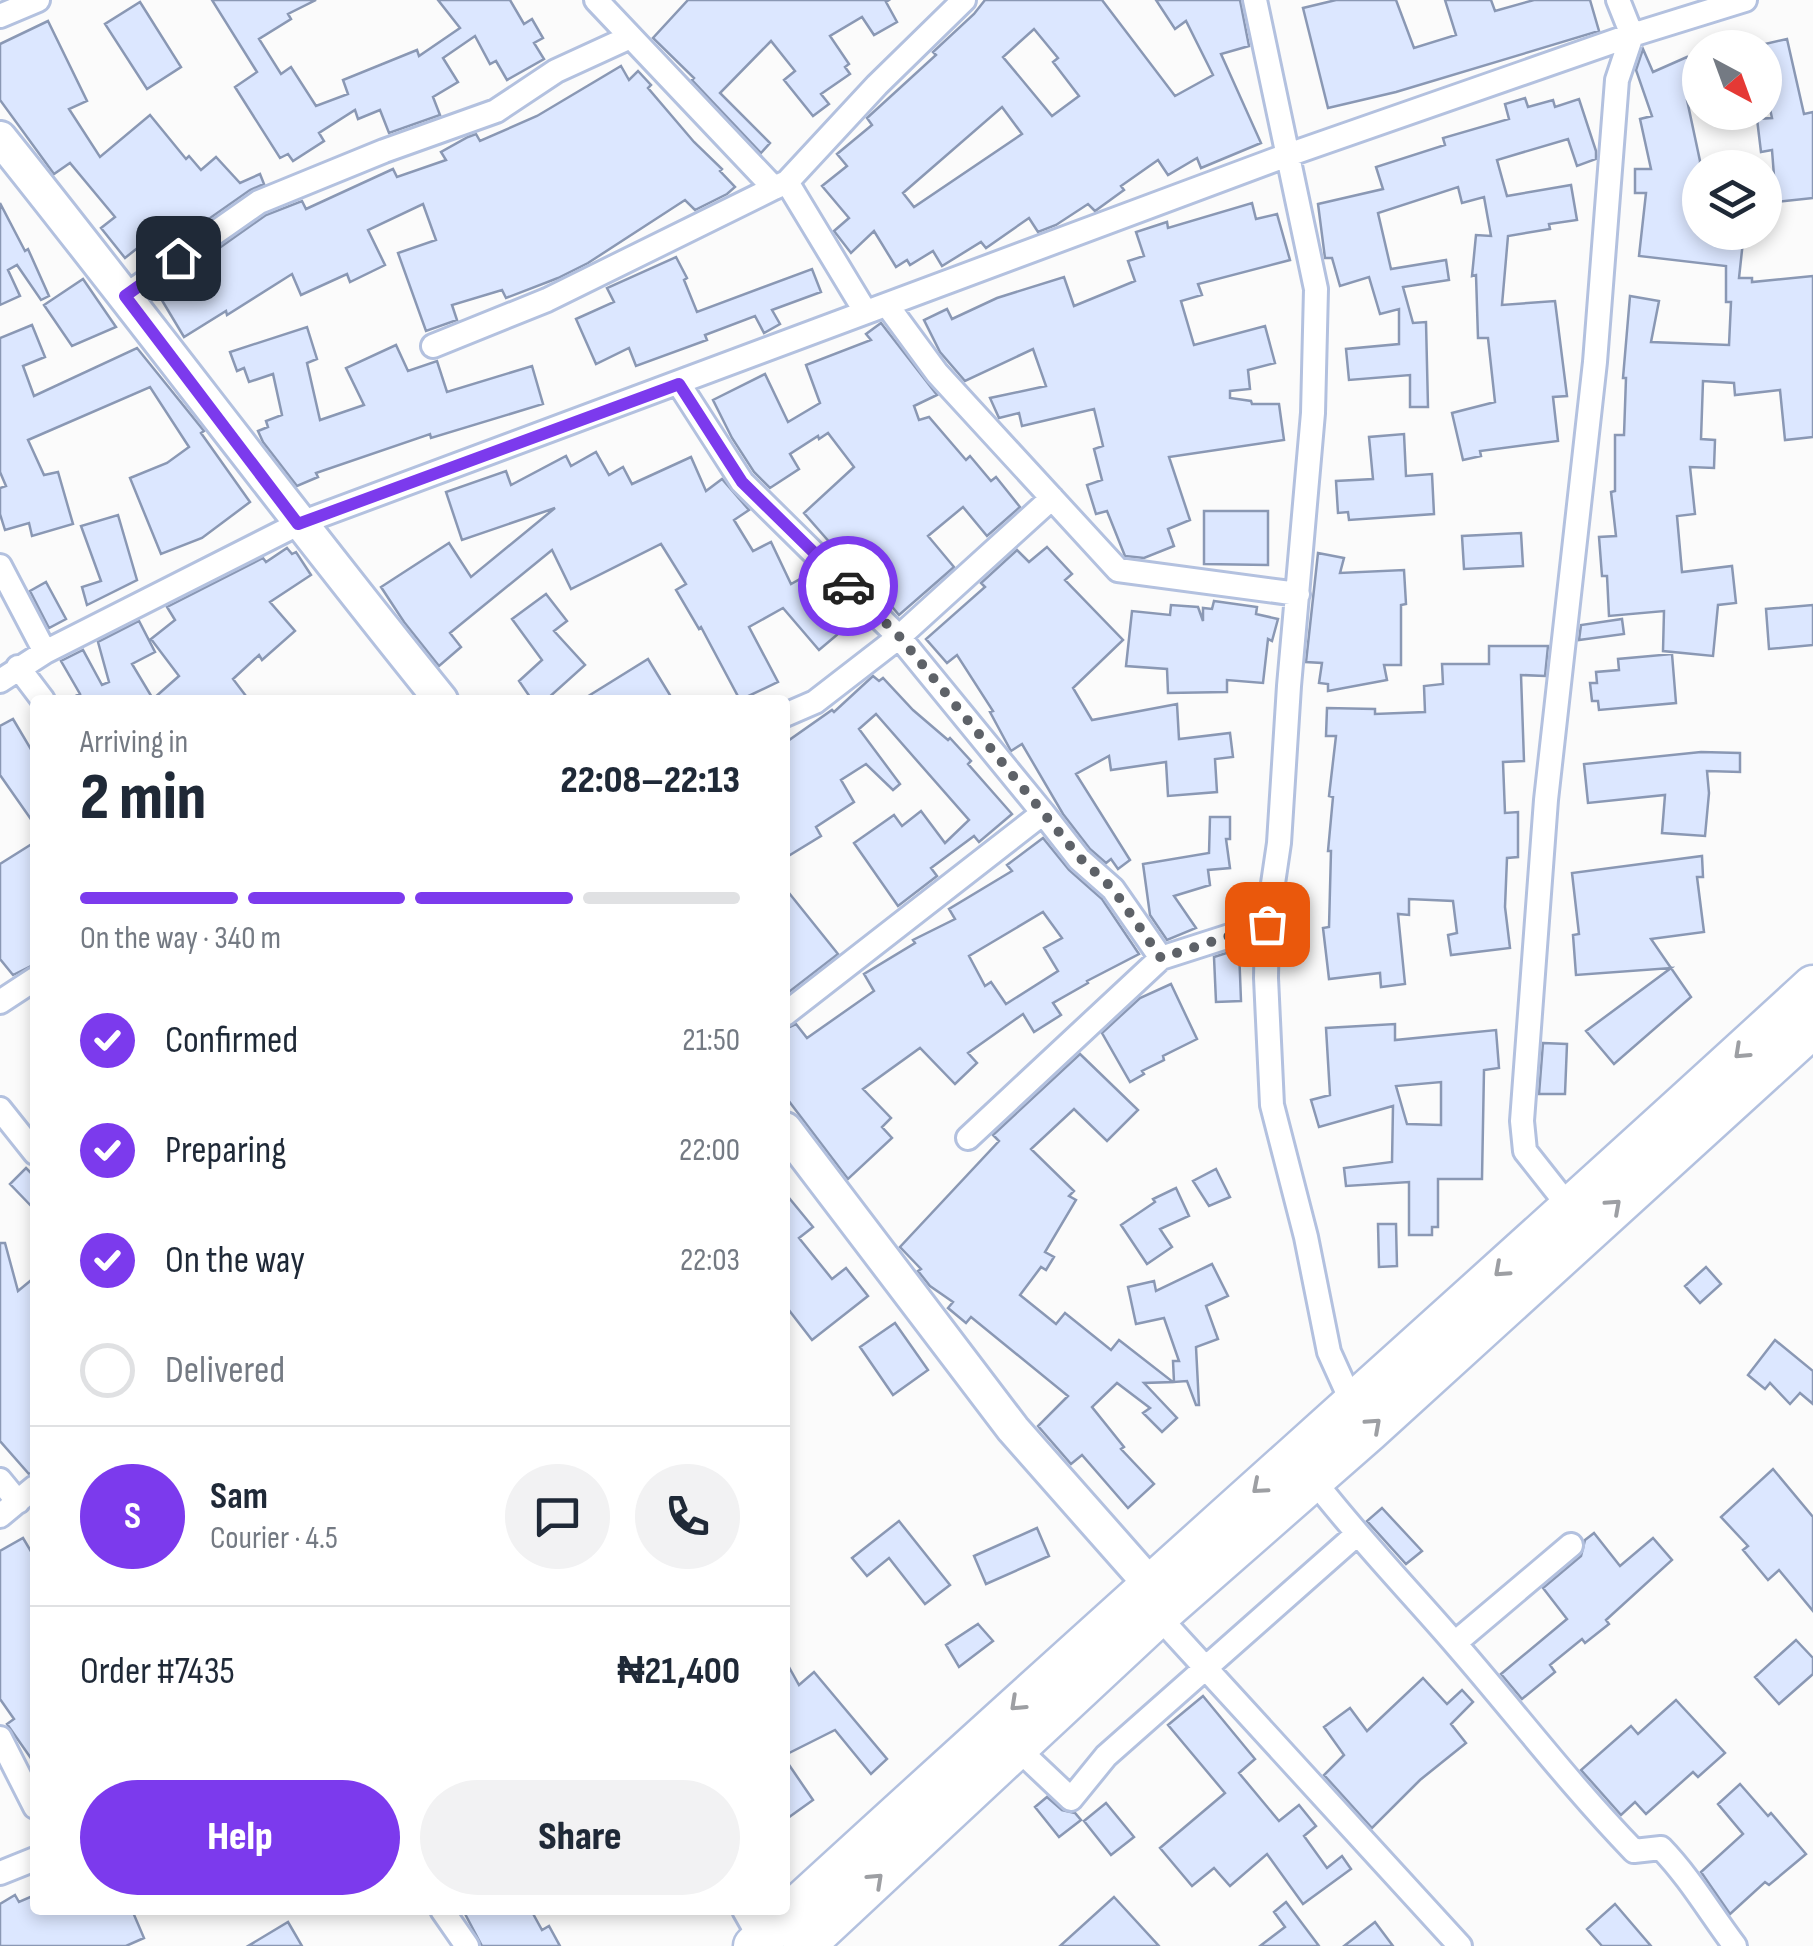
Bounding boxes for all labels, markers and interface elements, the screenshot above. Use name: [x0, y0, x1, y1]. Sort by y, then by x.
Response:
north arrow: [1682, 30, 1782, 130]
map controls: [1682, 30, 1782, 250]
button: layers: [1682, 150, 1782, 250]
pin: [136, 216, 221, 301]
icon: home: [151, 231, 206, 286]
courier: [798, 536, 898, 636]
icon: car: [821, 559, 876, 614]
text: Arriving in: [80, 723, 188, 762]
text: 22:08–22:13: [561, 758, 740, 803]
text: 2 min: [80, 760, 206, 838]
pin: [1225, 882, 1310, 967]
icon: bag: [1240, 897, 1295, 952]
text: On the way · 340 m: [80, 919, 281, 958]
icon: check: [80, 1013, 135, 1068]
text: Confirmed: [165, 1018, 298, 1063]
text: 21:50: [682, 1021, 740, 1060]
one-way arrow: [1734, 1040, 1753, 1058]
icon: check: [80, 1123, 135, 1178]
text: Preparing: [165, 1128, 286, 1173]
text: 22:00: [679, 1131, 740, 1170]
one-way arrow: [1603, 1200, 1621, 1218]
icon: check: [80, 1233, 135, 1288]
text: On the way: [165, 1238, 305, 1283]
text: 22:03: [680, 1241, 740, 1280]
one-way arrow: [1494, 1259, 1513, 1277]
text: Delivered: [165, 1348, 285, 1393]
one-way arrow: [1363, 1419, 1381, 1437]
button: chat: [505, 1464, 610, 1569]
button: phone: [635, 1464, 740, 1569]
text: Sam: [210, 1474, 268, 1519]
one-way arrow: [1252, 1476, 1270, 1494]
text: S: [124, 1494, 141, 1539]
text: Courier · 4.5: [210, 1519, 338, 1558]
text: Order #7435: [80, 1649, 235, 1694]
text: ₦21,400: [617, 1649, 740, 1694]
one-way arrow: [1010, 1693, 1029, 1711]
button: Help: [80, 1780, 400, 1895]
button: Share: [420, 1780, 740, 1895]
one-way arrow: [864, 1874, 883, 1892]

